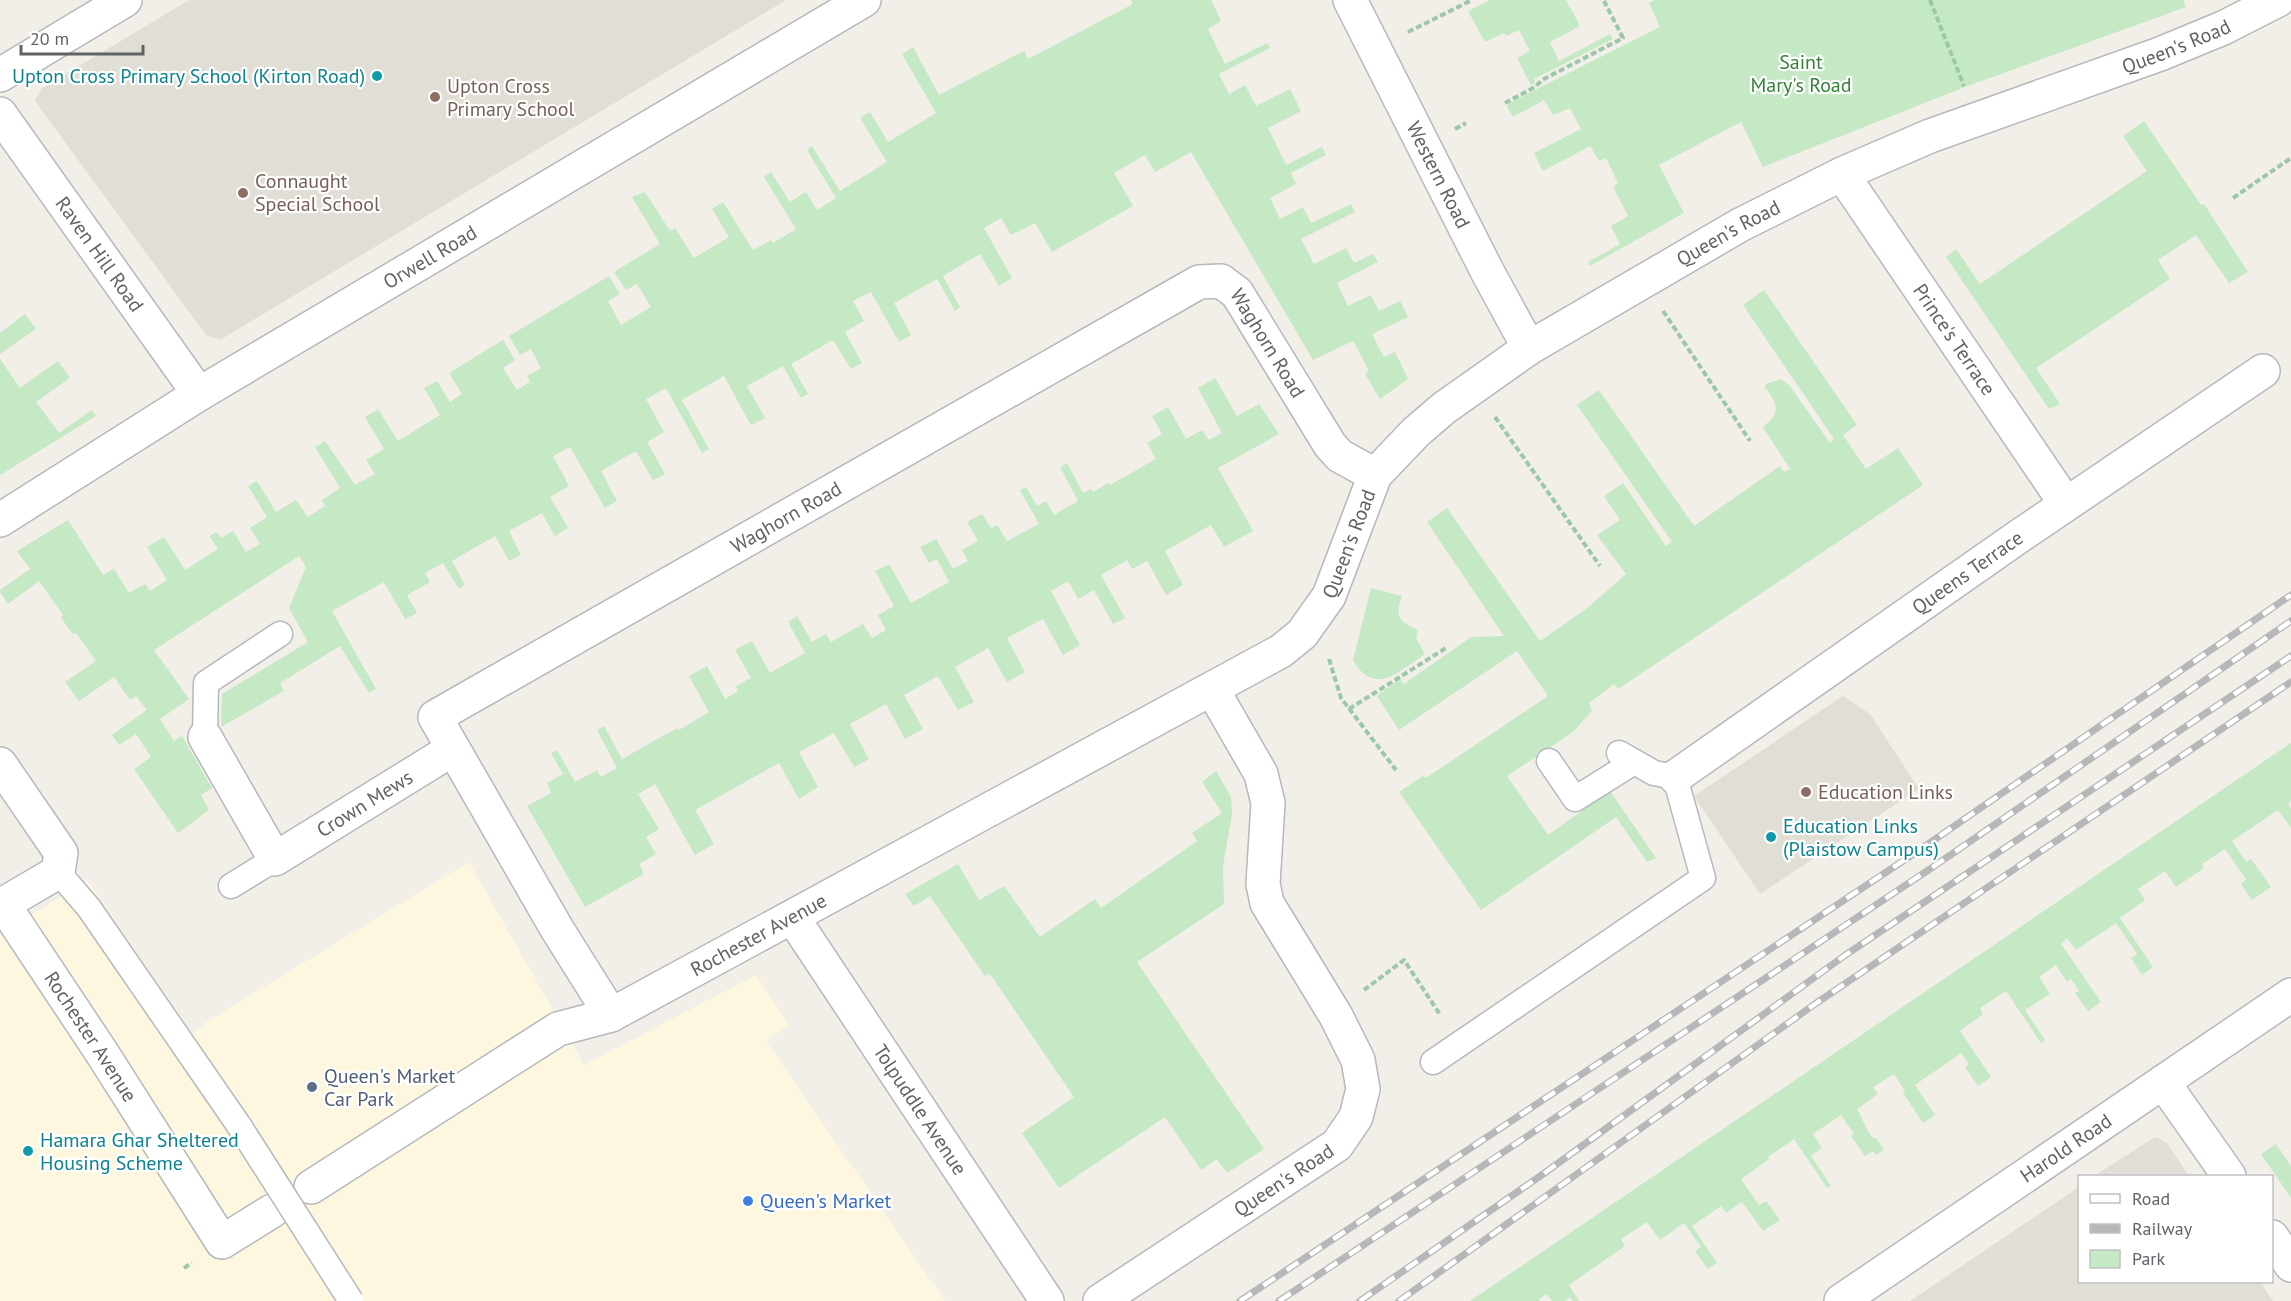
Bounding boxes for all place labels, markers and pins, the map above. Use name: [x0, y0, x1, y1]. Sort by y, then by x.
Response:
place label: Upton Cross Primary School (Kirton Road): [12, 63, 365, 89]
marker: Upton Cross Primary School (Kirton Road): [370, 69, 384, 83]
place label: Upton Cross Primary School: [447, 73, 575, 122]
marker: Upton Cross Primary School: [428, 90, 442, 104]
place label: Connaught Special School: [255, 168, 380, 217]
marker: Connaught Special School: [236, 186, 250, 200]
place label: Education Links: [1818, 779, 1953, 805]
marker: Education Links: [1799, 785, 1813, 799]
place label: Education Links (Plaistow Campus): [1783, 813, 1939, 862]
marker: Education Links (Plaistow Campus): [1764, 830, 1778, 844]
place label: Queen's Market Car Park: [324, 1063, 455, 1112]
marker: Queen's Market Car Park: [305, 1080, 319, 1094]
place label: Hamara Ghar Sheltered Housing Scheme: [40, 1127, 239, 1176]
marker: Hamara Ghar Sheltered Housing Scheme: [21, 1144, 35, 1158]
place label: Queen's Market: [760, 1188, 891, 1214]
marker: Queen's Market: [741, 1194, 755, 1208]

